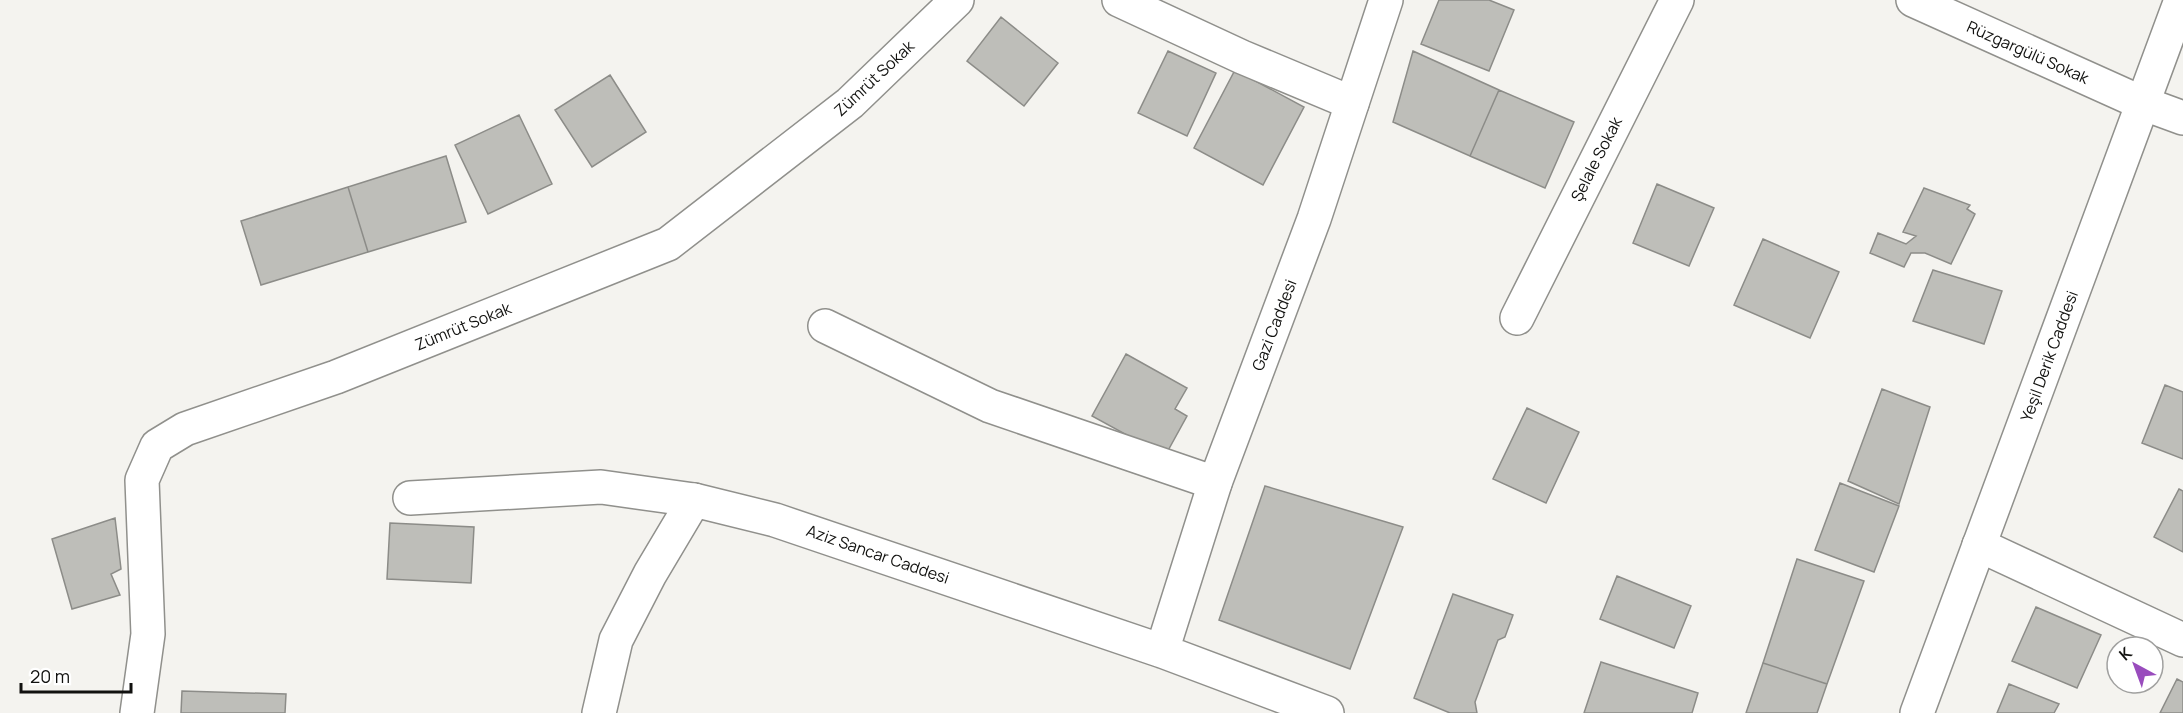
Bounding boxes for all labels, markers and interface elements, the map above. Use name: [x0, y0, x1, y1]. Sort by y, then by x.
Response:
street label: Rüzgargülü Sokak: [1964, 15, 2093, 89]
street label: Zümrüt Sokak: [829, 34, 920, 121]
street label: Şelale Sokak: [1565, 112, 1627, 205]
street label: Gazi Caddesi: [1246, 276, 1302, 374]
street label: Yeşil Derik Caddesi: [2015, 288, 2083, 424]
street label: Zümrüt Sokak: [412, 296, 515, 355]
street label: Aziz Sancar Caddesi: [804, 519, 952, 589]
north arrow: [2105, 635, 2165, 695]
text: K: [2114, 642, 2137, 665]
scale bar: [21, 656, 130, 694]
text: 20 m: [30, 664, 70, 688]

